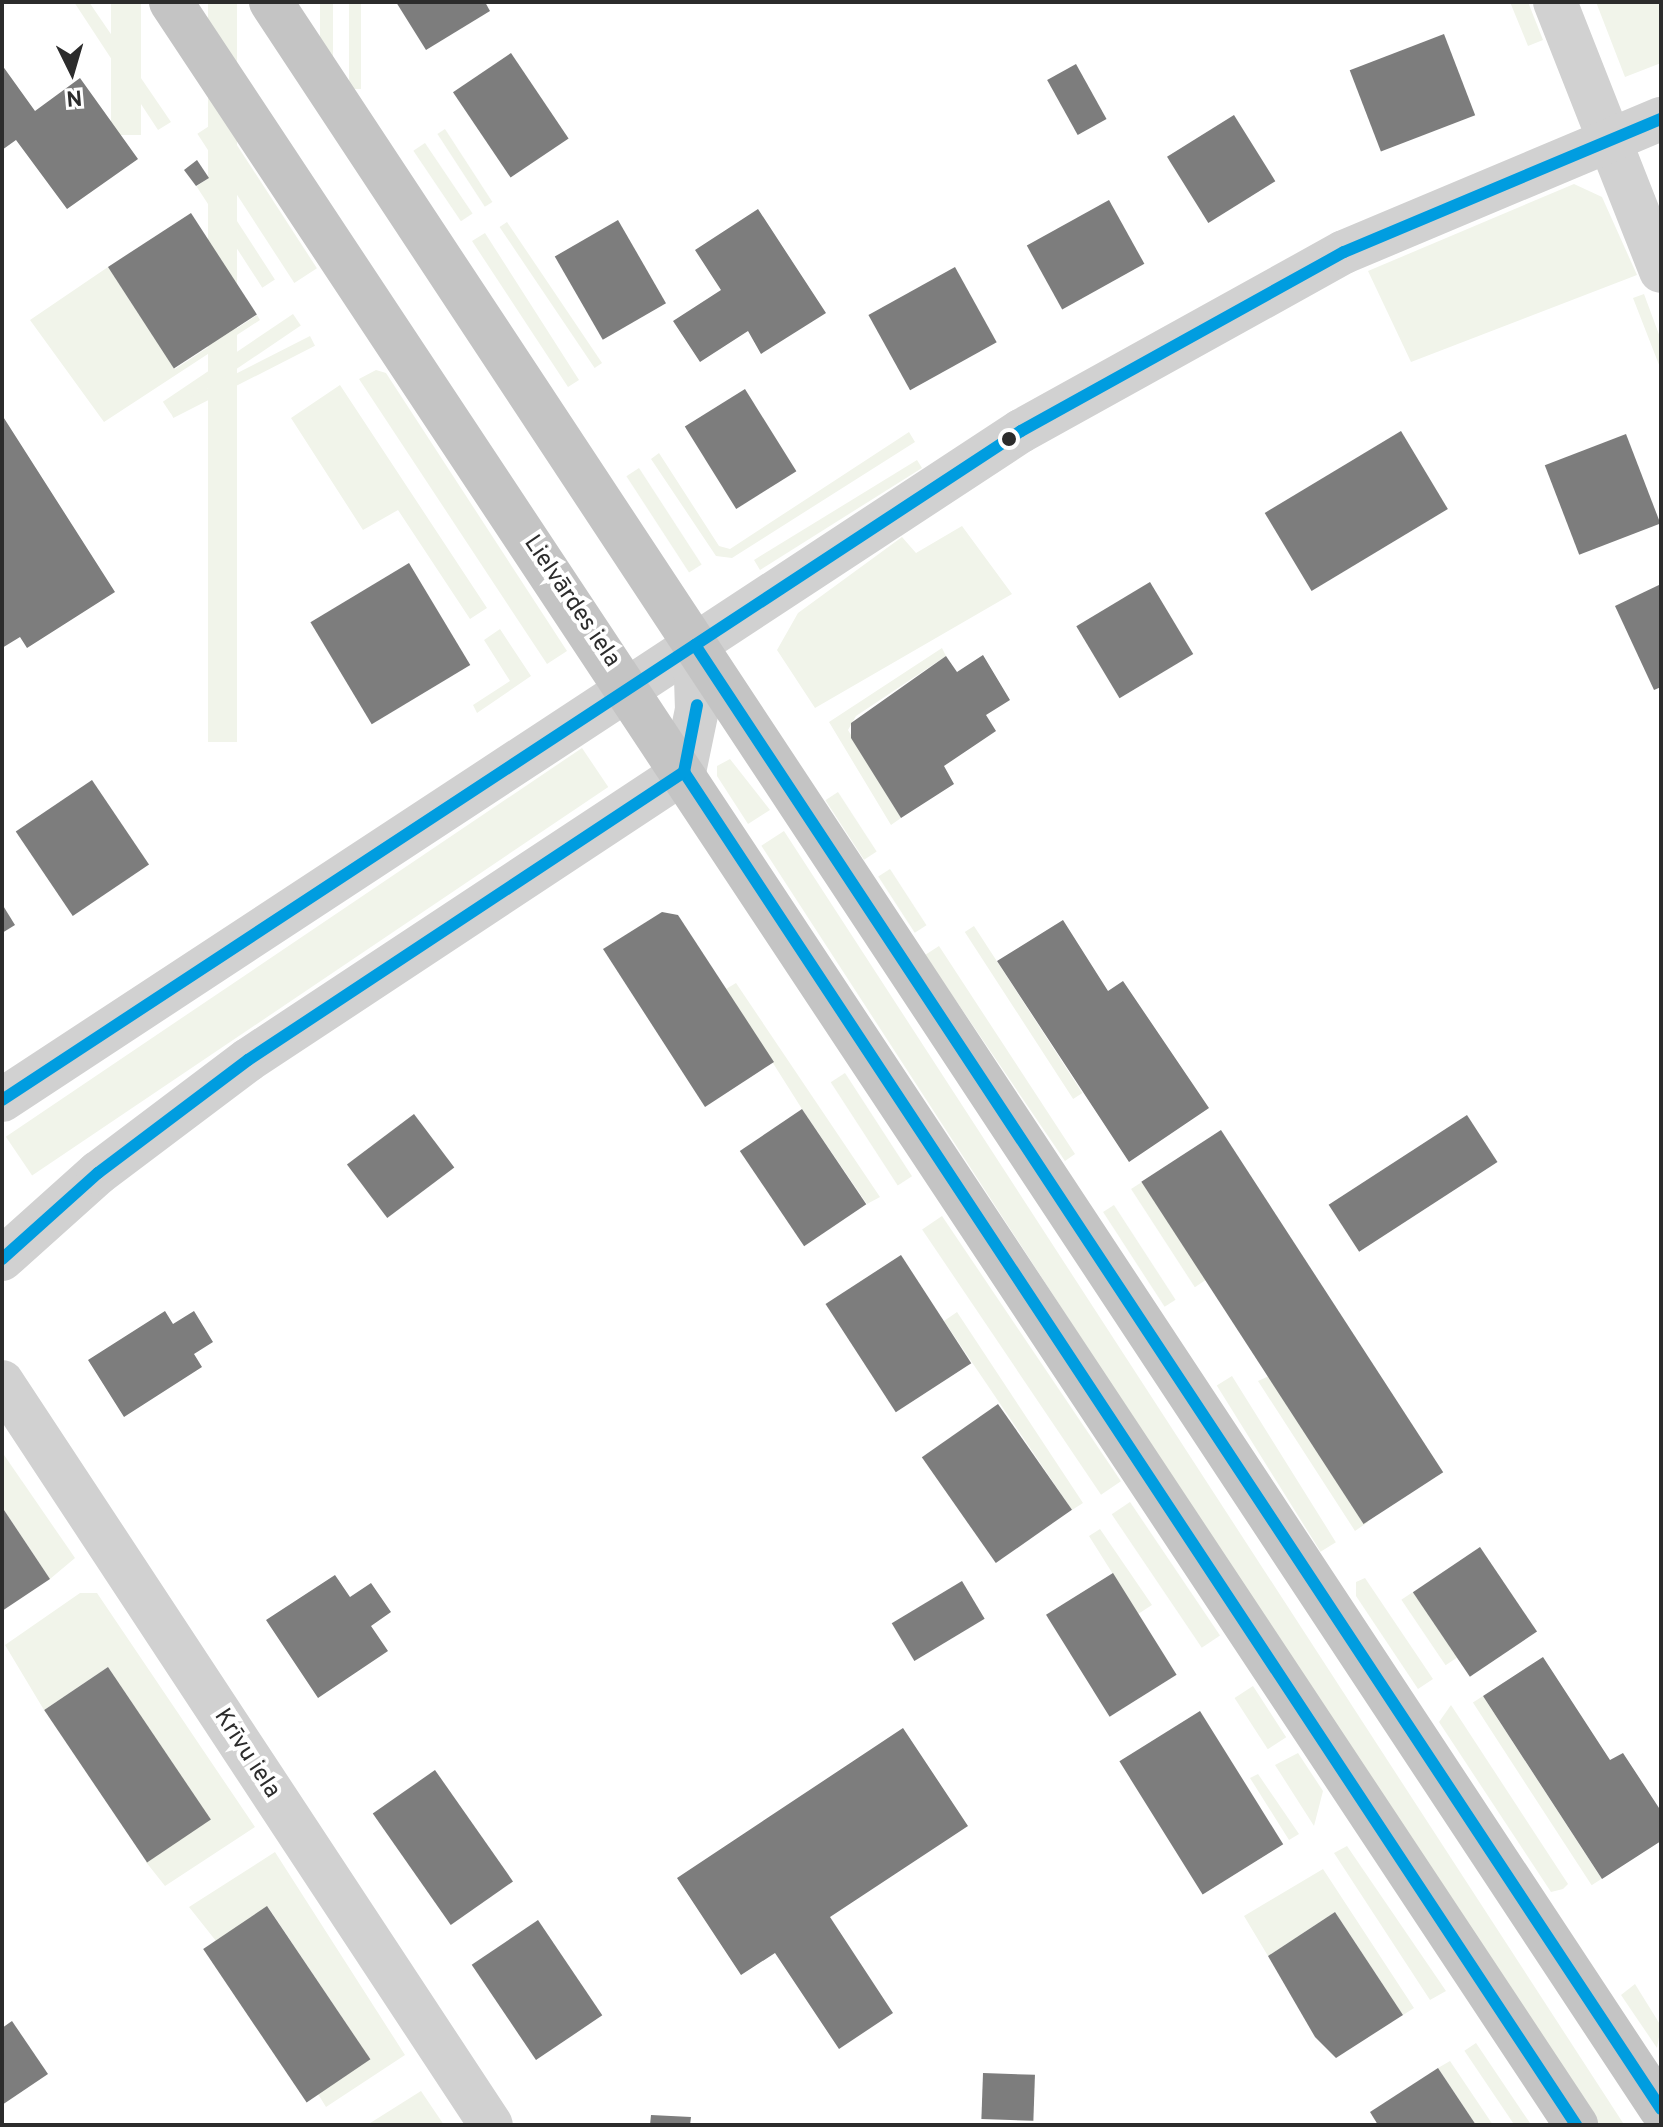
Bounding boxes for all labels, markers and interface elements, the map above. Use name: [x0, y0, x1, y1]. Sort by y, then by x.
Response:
north arrow: [32, 32, 112, 112]
text: N: [65, 82, 83, 111]
unlabelled marker: [1001, 431, 1017, 447]
street label: Lielvārdes iela: [516, 531, 626, 673]
street label: Krīvu iela: [207, 1704, 285, 1804]

